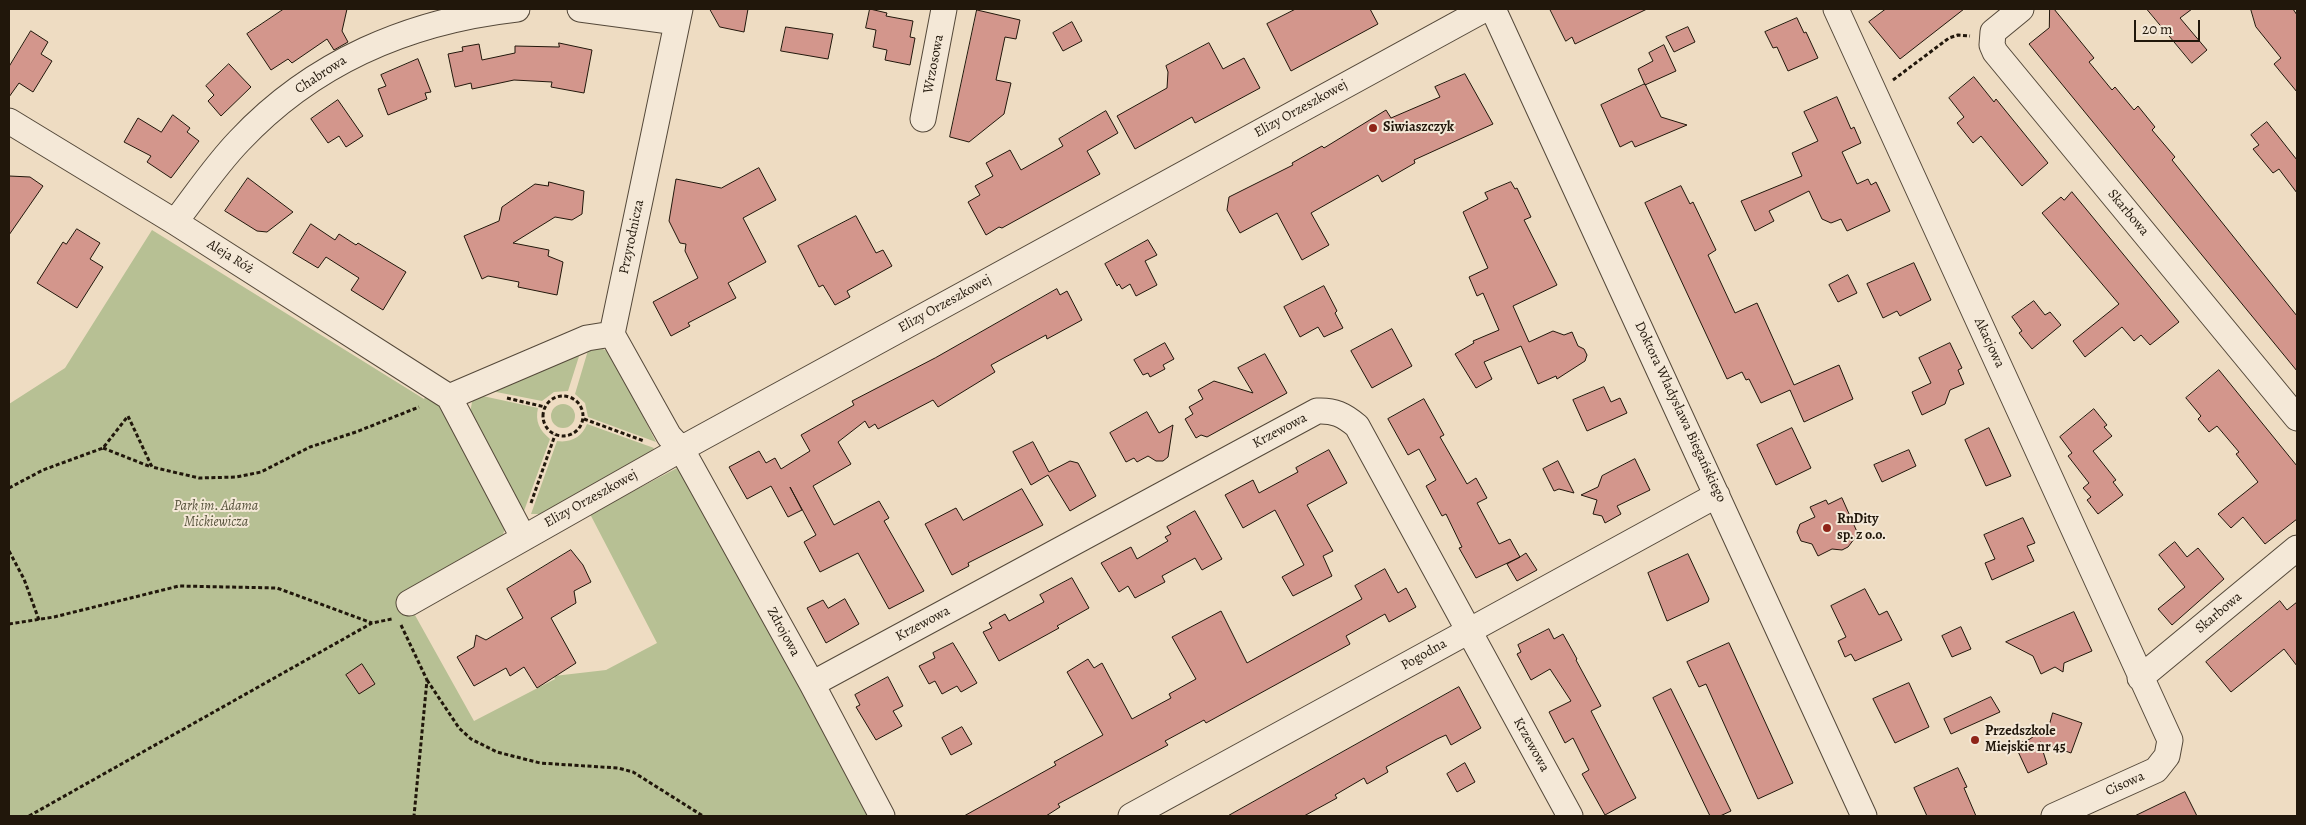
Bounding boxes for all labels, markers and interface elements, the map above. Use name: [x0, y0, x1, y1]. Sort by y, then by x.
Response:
scale bar: [2136, 10, 2202, 42]
text: 20 m: [2142, 19, 2173, 39]
street label: Wrzosowa: [920, 33, 948, 95]
street label: Chabrowa: [292, 52, 350, 98]
street label: Elizy Orzeszkowej: [1252, 76, 1350, 142]
place label: Siwiaszczyk: [1383, 120, 1454, 136]
marker: Siwiaszczyk: [1367, 122, 1379, 134]
street label: Skarbowa: [2104, 186, 2152, 240]
street label: Przyrodnicza: [616, 198, 648, 276]
street label: Aleja Róż: [204, 236, 256, 278]
street label: Elizy Orzeszkowej: [896, 271, 994, 337]
street label: Akacjowa: [1970, 315, 2008, 371]
street label: Doktora Władysława Biegańskiego: [1631, 319, 1729, 505]
street label: Krzewowa: [1250, 410, 1310, 452]
street label: Elizy Orzeszkowej: [542, 466, 640, 532]
park label: Park im. Adama Mickiewicza: [174, 499, 258, 532]
place label: RnDity sp. z o.o.: [1837, 512, 1886, 544]
marker: RnDity sp. z o.o.: [1821, 522, 1833, 534]
street label: Skarbowa: [2192, 589, 2246, 637]
street label: Krzewowa: [893, 603, 953, 645]
street label: Zdrojowa: [763, 604, 803, 660]
street label: Pogodna: [1398, 636, 1450, 674]
street label: Krzewowa: [1509, 715, 1553, 775]
place label: Przedszkole Miejskie nr 45: [1985, 724, 2066, 756]
marker: Przedszkole Miejskie nr 45: [1969, 734, 1981, 746]
street label: Cisowa: [2103, 768, 2147, 800]

